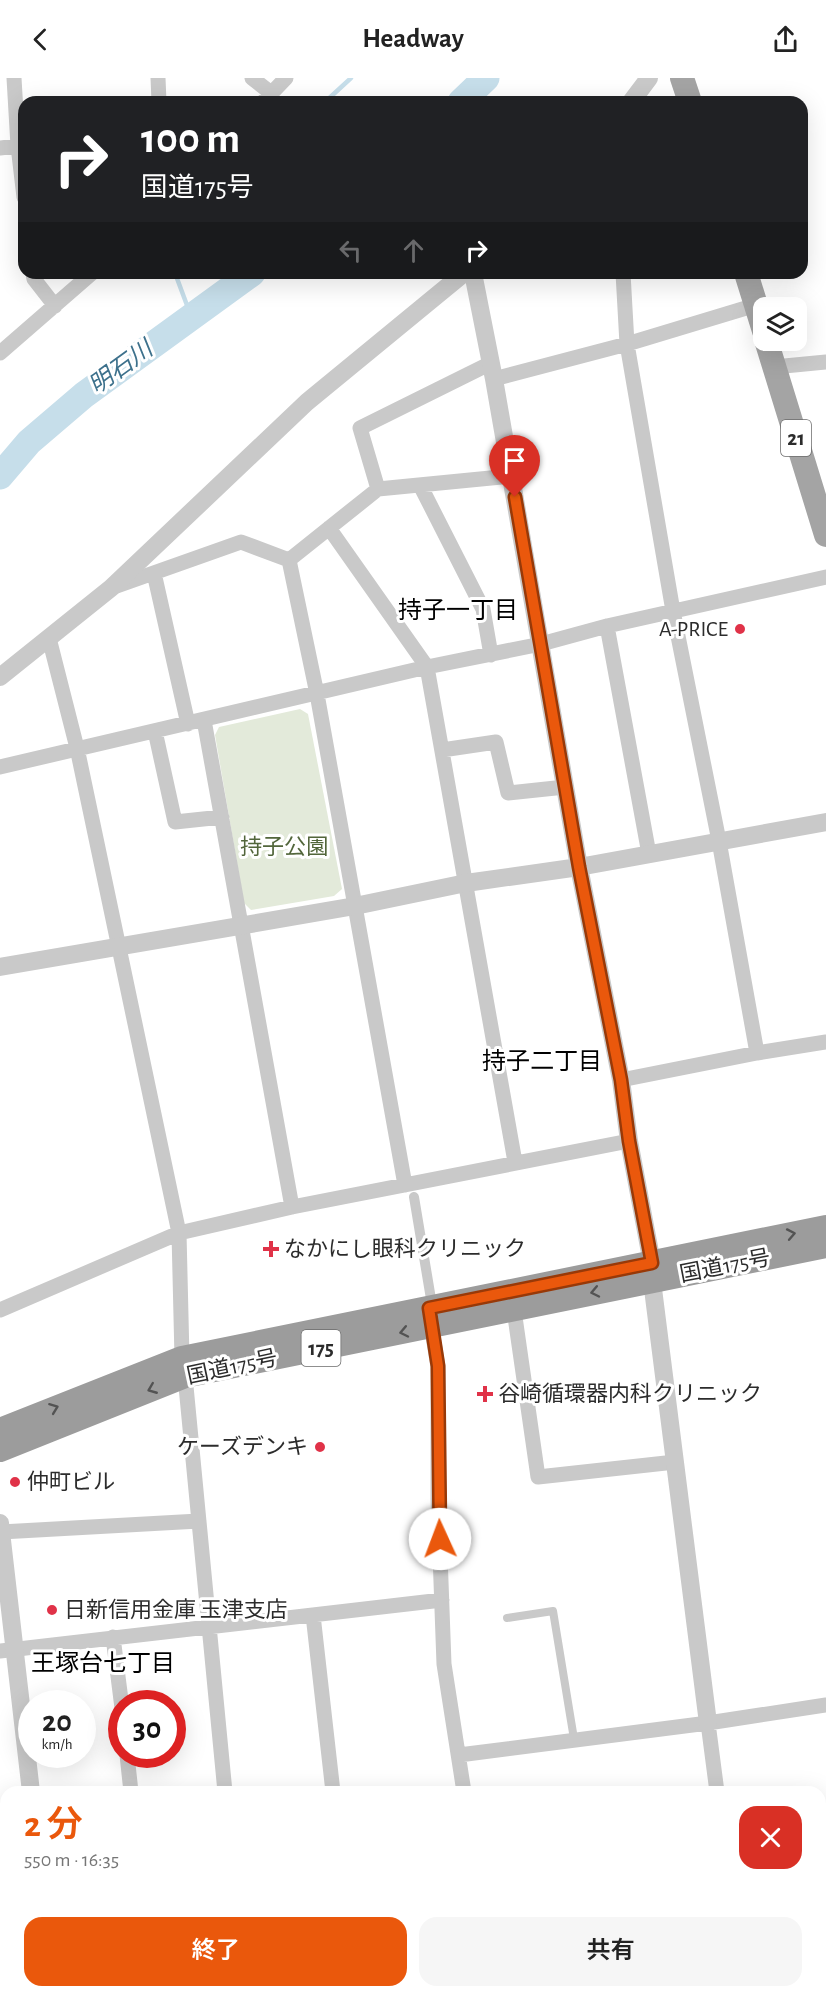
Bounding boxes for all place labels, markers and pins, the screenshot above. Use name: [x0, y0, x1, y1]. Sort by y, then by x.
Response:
pin: [489, 435, 540, 497]
place label: A-PRICE: [659, 618, 728, 640]
marker: A-PRICE: [733, 622, 747, 636]
place label: なかにし眼科クリニック: [284, 1237, 526, 1260]
marker: なかにし眼科クリニック: [262, 1240, 280, 1258]
place label: 谷崎循環器内科クリニック: [498, 1382, 762, 1405]
marker: 谷崎循環器内科クリニック: [476, 1385, 494, 1403]
place label: ケーズデンキ: [177, 1435, 308, 1458]
marker: ケーズデンキ: [313, 1440, 327, 1454]
place label: 仲町ビル: [27, 1470, 115, 1493]
marker: 仲町ビル: [8, 1475, 22, 1489]
place label: 日新信用金庫 玉津支店: [64, 1598, 288, 1621]
marker: 日新信用金庫 玉津支店: [45, 1603, 59, 1617]

